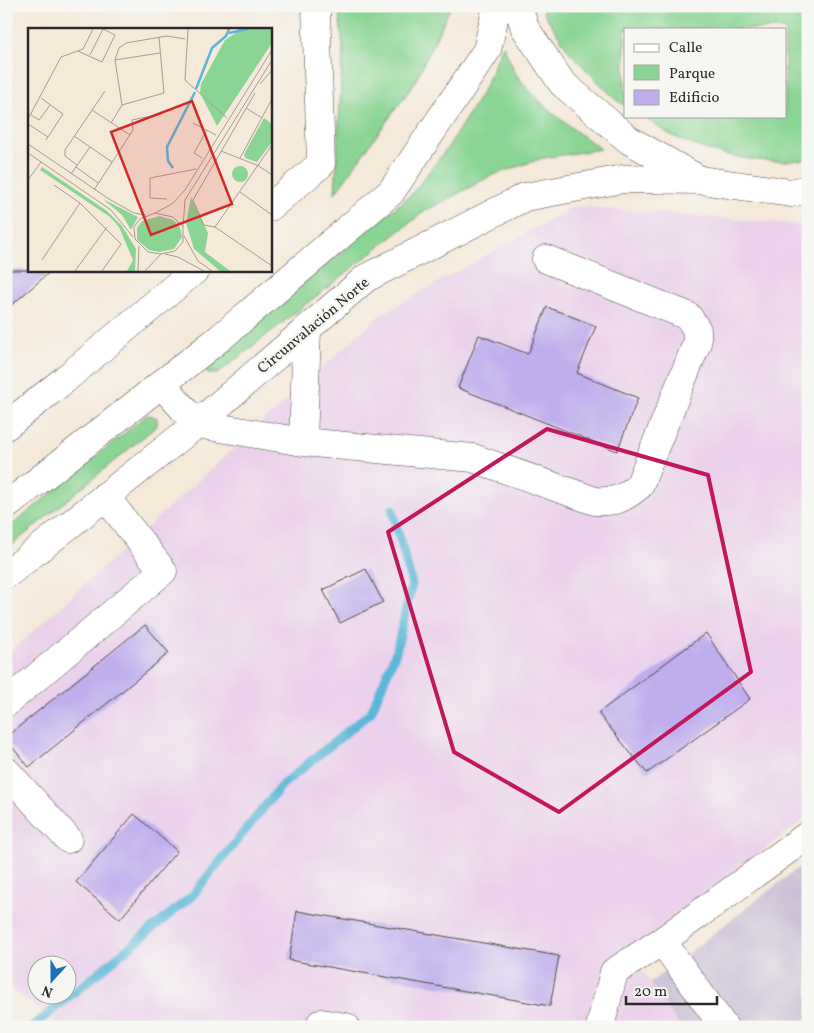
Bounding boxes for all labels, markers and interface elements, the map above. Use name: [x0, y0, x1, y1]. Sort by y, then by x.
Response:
inset map: [28, 28, 271, 271]
legend: [624, 28, 786, 118]
text: Calle: [669, 38, 702, 59]
text: Parque: [669, 64, 715, 85]
text: Edificio: [669, 88, 720, 109]
street label: Circunvalación Norte: [253, 273, 374, 379]
north arrow: [28, 956, 78, 1006]
scale bar: [626, 973, 718, 1005]
text: N: [40, 980, 56, 1001]
text: 20 m: [634, 982, 667, 1003]

